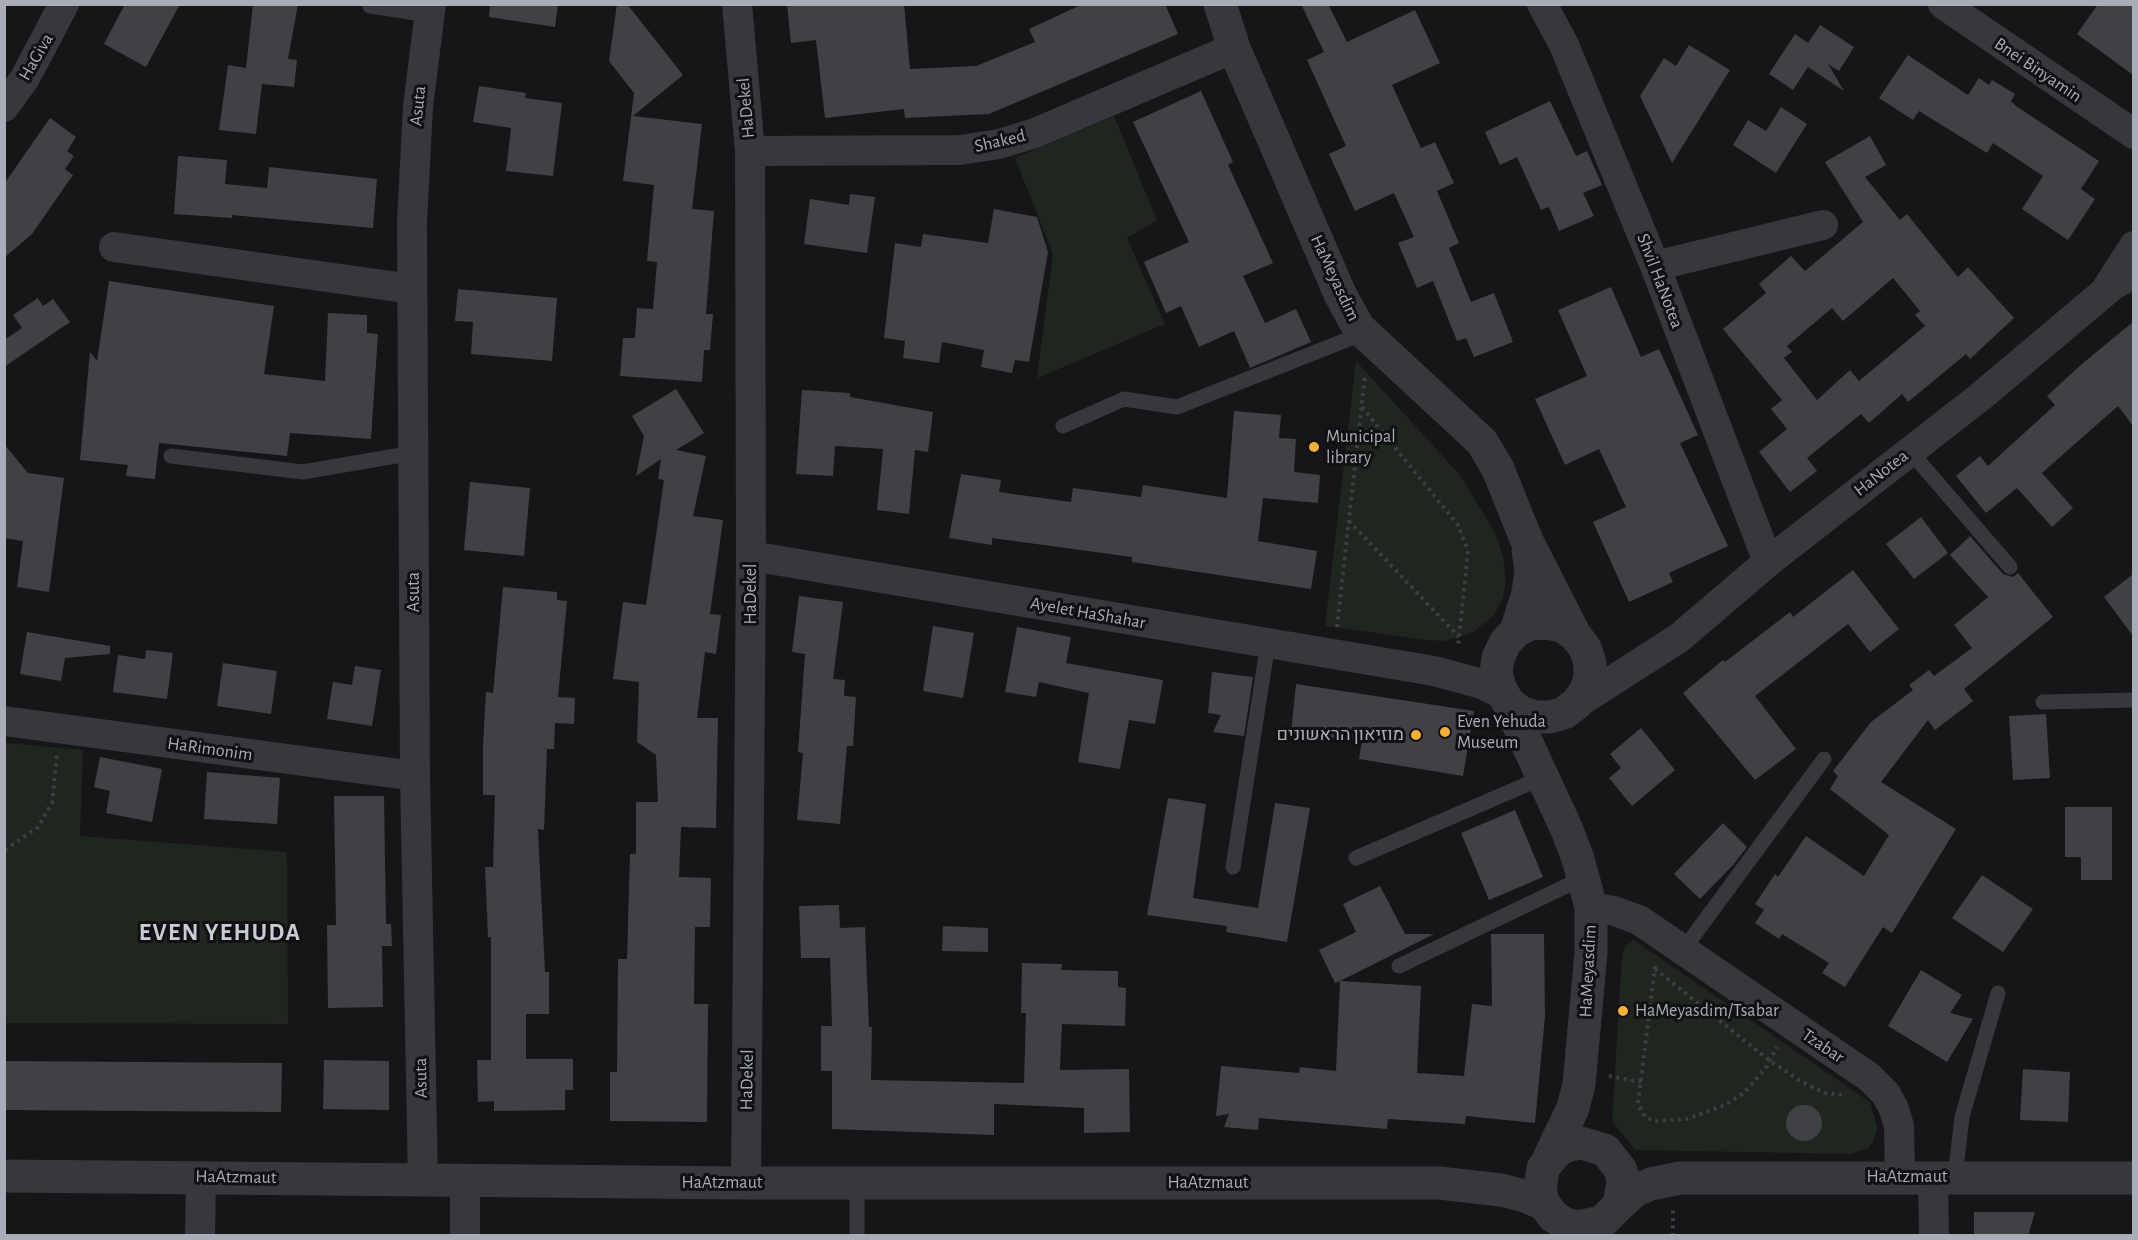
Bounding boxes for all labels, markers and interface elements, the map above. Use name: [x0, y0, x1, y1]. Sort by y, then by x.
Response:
street label: HaGiva: [14, 30, 58, 84]
street label: Bnei Binyamin: [1990, 33, 2086, 107]
street label: HaDekel: [733, 77, 759, 139]
street label: Asuta: [405, 85, 431, 127]
street label: Shaked: [972, 125, 1028, 157]
street label: HaMeyasdim: [1306, 231, 1364, 325]
street label: Shvil HaNotea: [1632, 231, 1688, 331]
place label: Municipal library: [1326, 426, 1396, 468]
marker: Municipal library: [1307, 440, 1321, 454]
street label: HaNotea: [1849, 445, 1913, 501]
street label: HaDekel: [740, 564, 762, 624]
street label: Asuta: [403, 572, 425, 612]
street label: Ayelet HaShahar: [1029, 592, 1147, 634]
place label: Even Yehuda Museum: [1457, 711, 1546, 754]
place label: מוזיאון הראשונים: [1277, 724, 1404, 746]
marker: Even Yehuda Museum: [1438, 725, 1452, 739]
marker: מוזיאון הראשונים: [1409, 728, 1423, 742]
street label: HaRimonim: [166, 732, 254, 766]
district label: EVEN YEHUDA: [139, 919, 301, 947]
street label: HaMeyasdim: [1575, 924, 1601, 1018]
place label: HaMeyasdim/Tsabar: [1635, 1000, 1779, 1022]
marker: HaMeyasdim/Tsabar: [1616, 1004, 1630, 1018]
street label: Tzabar: [1798, 1024, 1848, 1068]
street label: HaDekel: [736, 1049, 758, 1111]
street label: Asuta: [410, 1058, 432, 1098]
street label: HaAtzmaut: [195, 1165, 277, 1189]
street label: HaAtzmaut: [1866, 1166, 1948, 1188]
street label: HaAtzmaut: [681, 1172, 763, 1194]
street label: HaAtzmaut: [1167, 1172, 1249, 1194]

